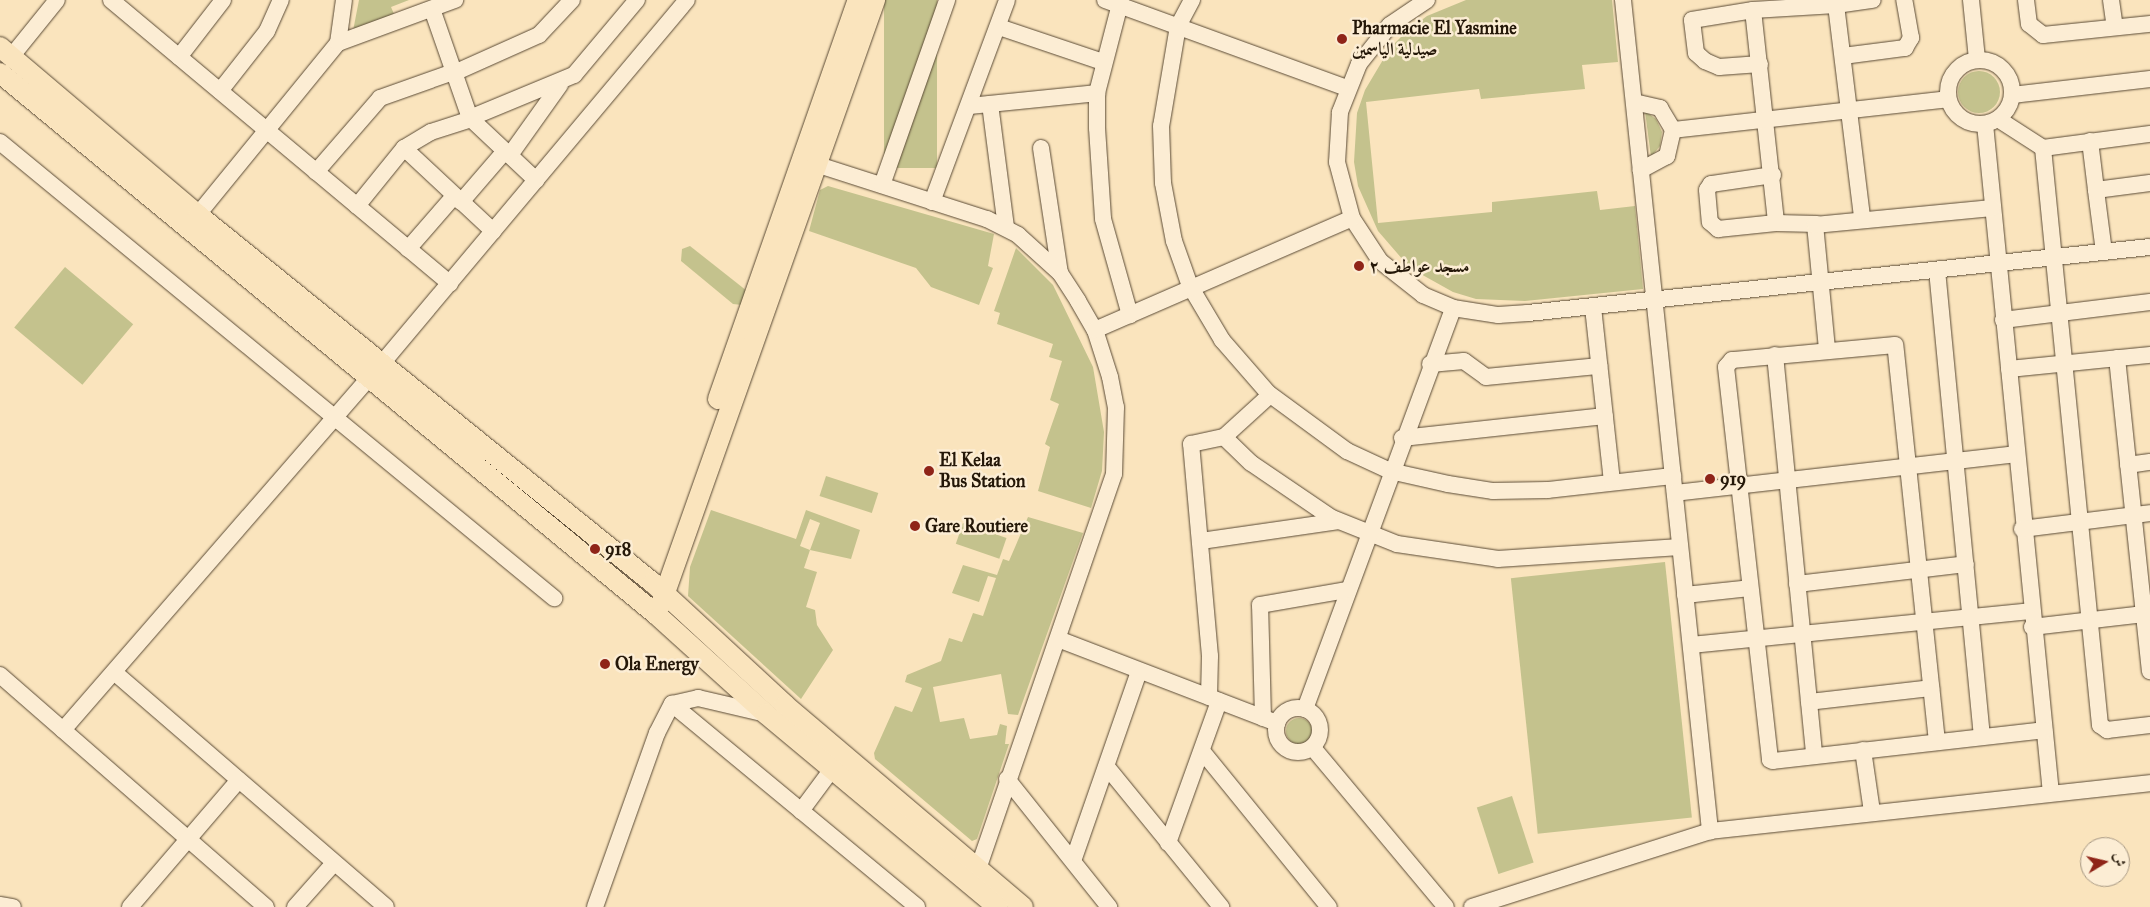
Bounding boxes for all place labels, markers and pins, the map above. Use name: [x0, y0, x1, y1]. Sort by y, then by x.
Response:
place label: Pharmacie El Yasmine صيدلية الياسمين: [1352, 18, 1517, 60]
marker: Pharmacie El Yasmine صيدلية الياسمين: [1336, 33, 1348, 45]
place label: مسجد عواطف ٢: [1369, 255, 1470, 277]
marker: مسجد عواطف ٢: [1353, 260, 1365, 272]
place label: El Kelaa Bus Station: [939, 450, 1025, 492]
marker: El Kelaa Bus Station: [923, 465, 935, 477]
place label: 919: [1720, 468, 1746, 490]
marker: 919: [1704, 473, 1716, 485]
place label: Gare Routiere: [925, 515, 1028, 537]
marker: Gare Routiere: [909, 520, 921, 532]
place label: 918: [605, 538, 631, 560]
marker: 918: [589, 543, 601, 555]
place label: Ola Energy: [615, 653, 699, 675]
marker: Ola Energy: [599, 658, 611, 670]

